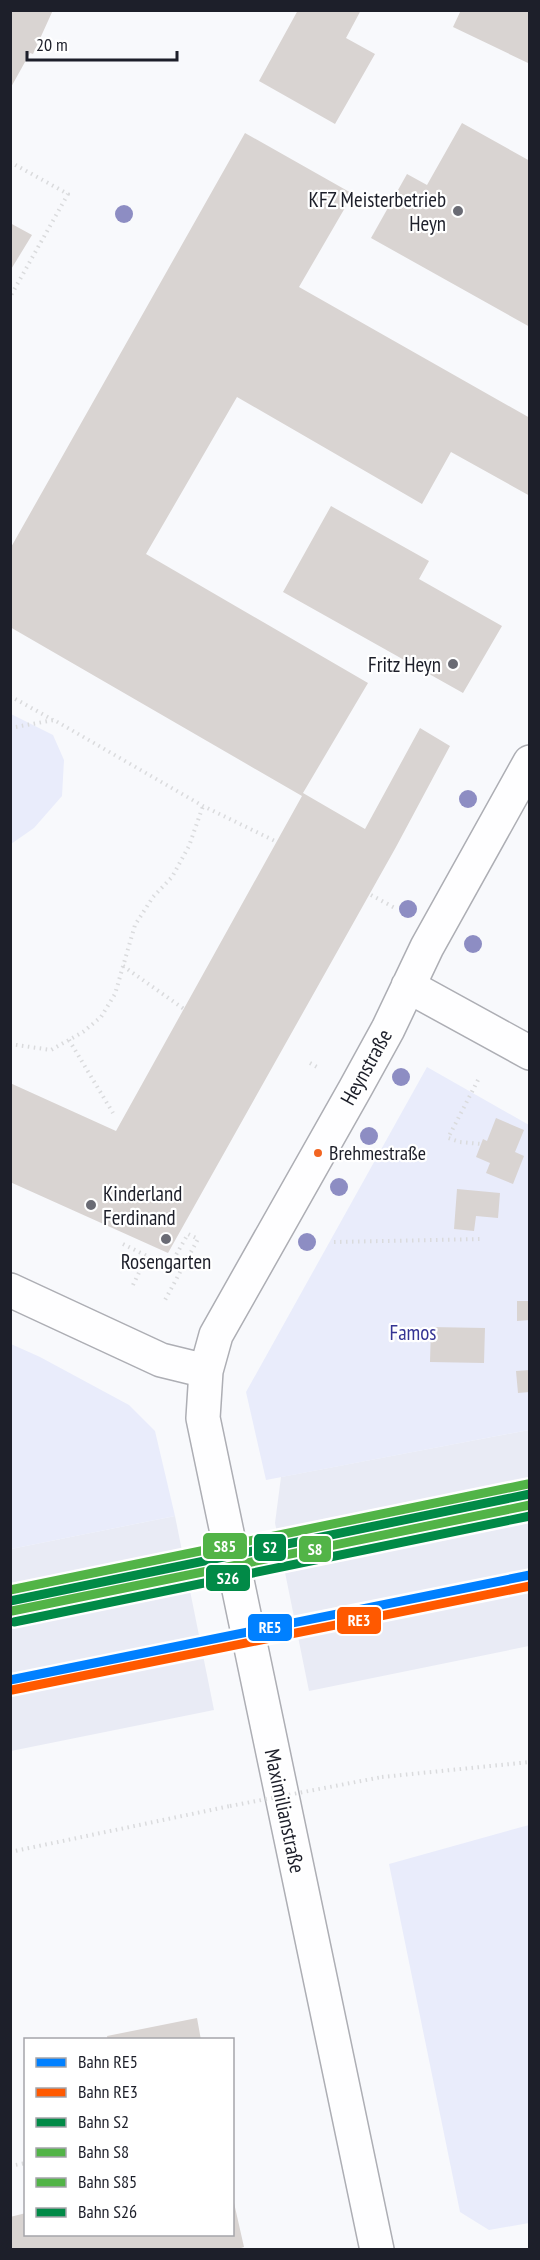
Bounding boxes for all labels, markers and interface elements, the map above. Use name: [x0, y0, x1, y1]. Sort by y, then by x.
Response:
scale bar: [27, 24, 177, 62]
text: 20 m: [36, 33, 68, 56]
place label: KFZ Meisterbetrieb Heyn: [309, 186, 446, 237]
marker: KFZ Meisterbetrieb Heyn: [451, 204, 465, 218]
place label: Fritz Heyn: [368, 651, 441, 678]
marker: Fritz Heyn: [446, 657, 460, 671]
street label: Heynstraße: [334, 1024, 398, 1110]
place label: Brehmestraße: [329, 1140, 426, 1166]
marker: Brehmestraße: [312, 1147, 324, 1159]
place label: Kinderland Ferdinand: [103, 1180, 182, 1231]
marker: Kinderland Ferdinand: [84, 1198, 98, 1212]
marker: Rosengarten: [159, 1232, 173, 1246]
place label: Rosengarten: [121, 1248, 211, 1275]
park label: Famos: [390, 1319, 436, 1346]
line badge: S85: [202, 1532, 248, 1560]
line badge: S2: [253, 1533, 287, 1562]
line badge: S8: [298, 1535, 332, 1563]
text: S85: [214, 1536, 236, 1556]
text: S2: [263, 1537, 277, 1557]
text: S8: [308, 1539, 322, 1559]
line badge: S26: [205, 1564, 251, 1592]
text: S26: [217, 1568, 240, 1588]
line badge: RE3: [336, 1606, 382, 1635]
text: RE3: [348, 1610, 370, 1630]
line badge: RE5: [247, 1613, 293, 1642]
text: RE5: [259, 1617, 281, 1637]
street label: Maximilianstraße: [259, 1746, 311, 1876]
legend: [24, 2038, 234, 2236]
text: Bahn RE5: [78, 2050, 138, 2073]
text: Bahn RE3: [78, 2080, 138, 2103]
text: Bahn S2: [78, 2110, 129, 2133]
text: Bahn S8: [78, 2140, 129, 2163]
text: Bahn S85: [78, 2170, 137, 2193]
text: Bahn S26: [78, 2200, 137, 2223]

